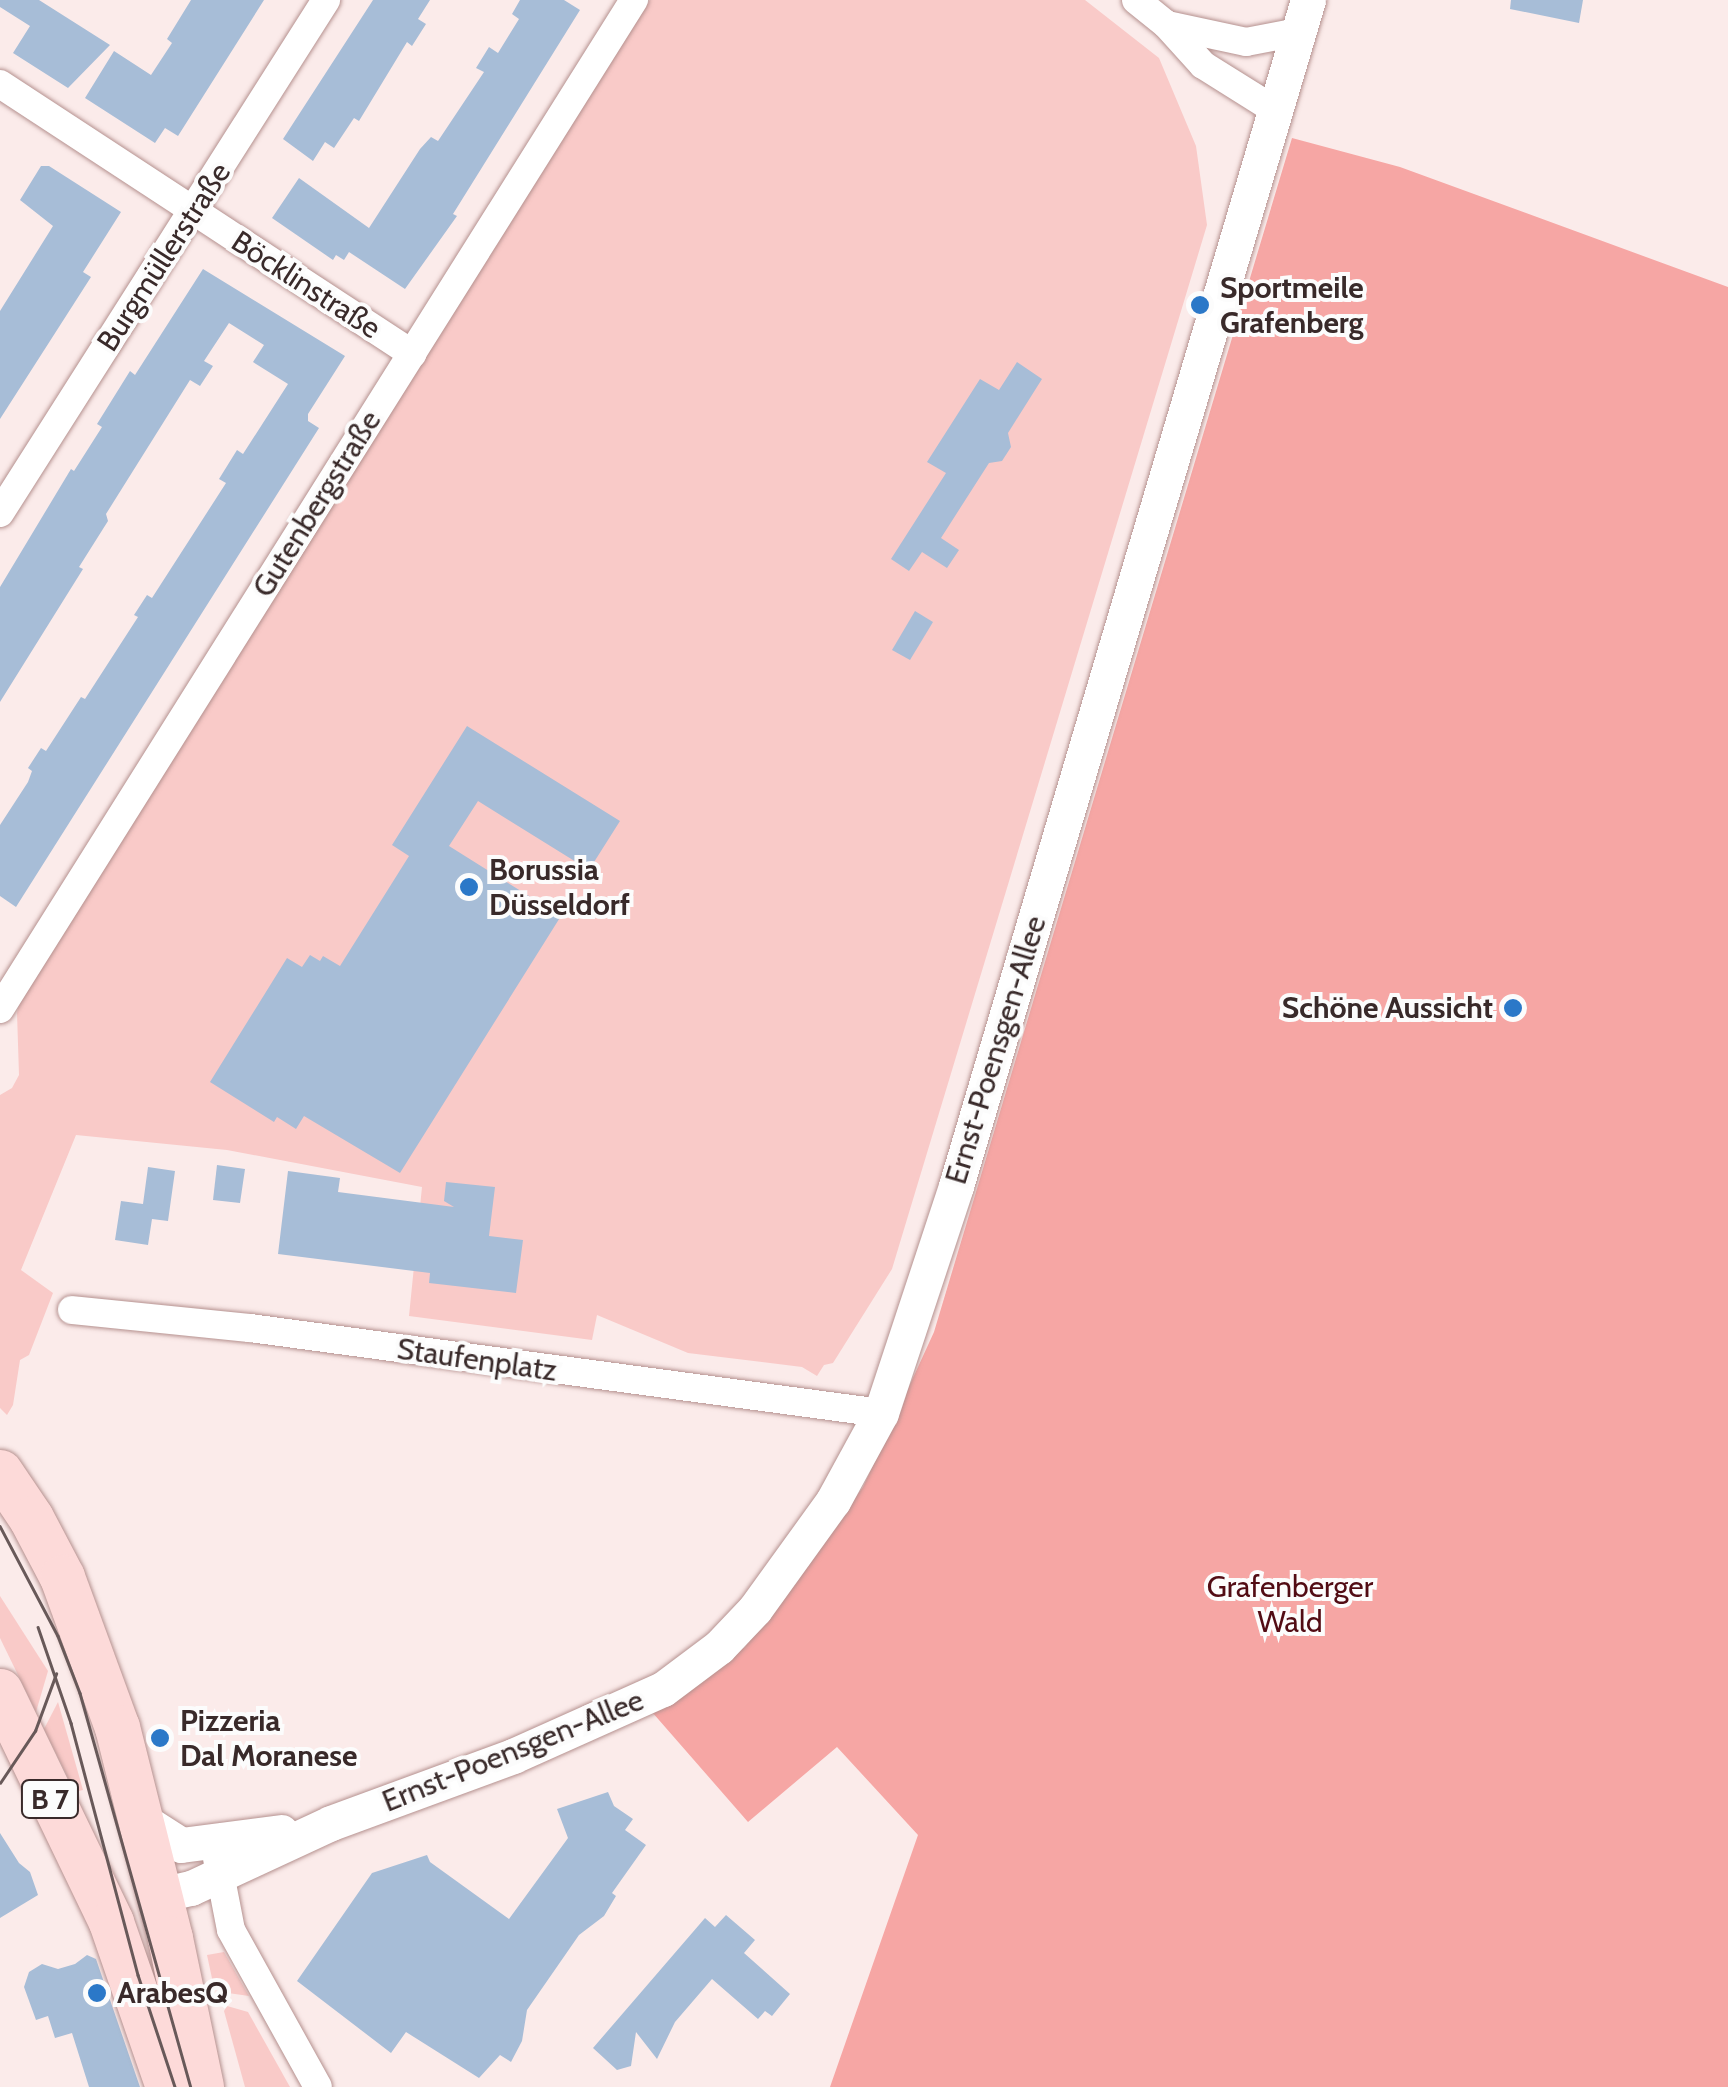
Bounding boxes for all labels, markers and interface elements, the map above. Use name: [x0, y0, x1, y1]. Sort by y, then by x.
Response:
street label: Burgmüllerstraße: [90, 156, 238, 358]
street label: Böcklinstraße: [225, 224, 387, 346]
place label: Sportmeile Grafenberg: [1220, 270, 1364, 340]
marker: Sportmeile Grafenberg: [1189, 294, 1211, 316]
street label: Gutenbergstraße: [245, 404, 389, 604]
place label: Borussia Düsseldorf: [489, 852, 630, 922]
marker: Borussia Düsseldorf: [458, 876, 480, 898]
street label: Ernst-Poensgen-Allee: [938, 912, 1054, 1188]
place label: Schöne Aussicht: [1282, 990, 1493, 1026]
marker: Schöne Aussicht: [1502, 997, 1524, 1019]
street label: Staufenplatz: [395, 1331, 559, 1389]
park label: Grafenberger Wald: [1207, 1569, 1373, 1640]
street label: Ernst-Poensgen-Allee: [377, 1682, 649, 1820]
place label: Pizzeria Dal Moranese: [180, 1703, 357, 1774]
marker: Pizzeria Dal Moranese: [149, 1727, 171, 1749]
road number: B 7: [20, 1776, 80, 1822]
place label: ArabesQ: [117, 1975, 228, 2011]
marker: ArabesQ: [86, 1982, 108, 2004]

